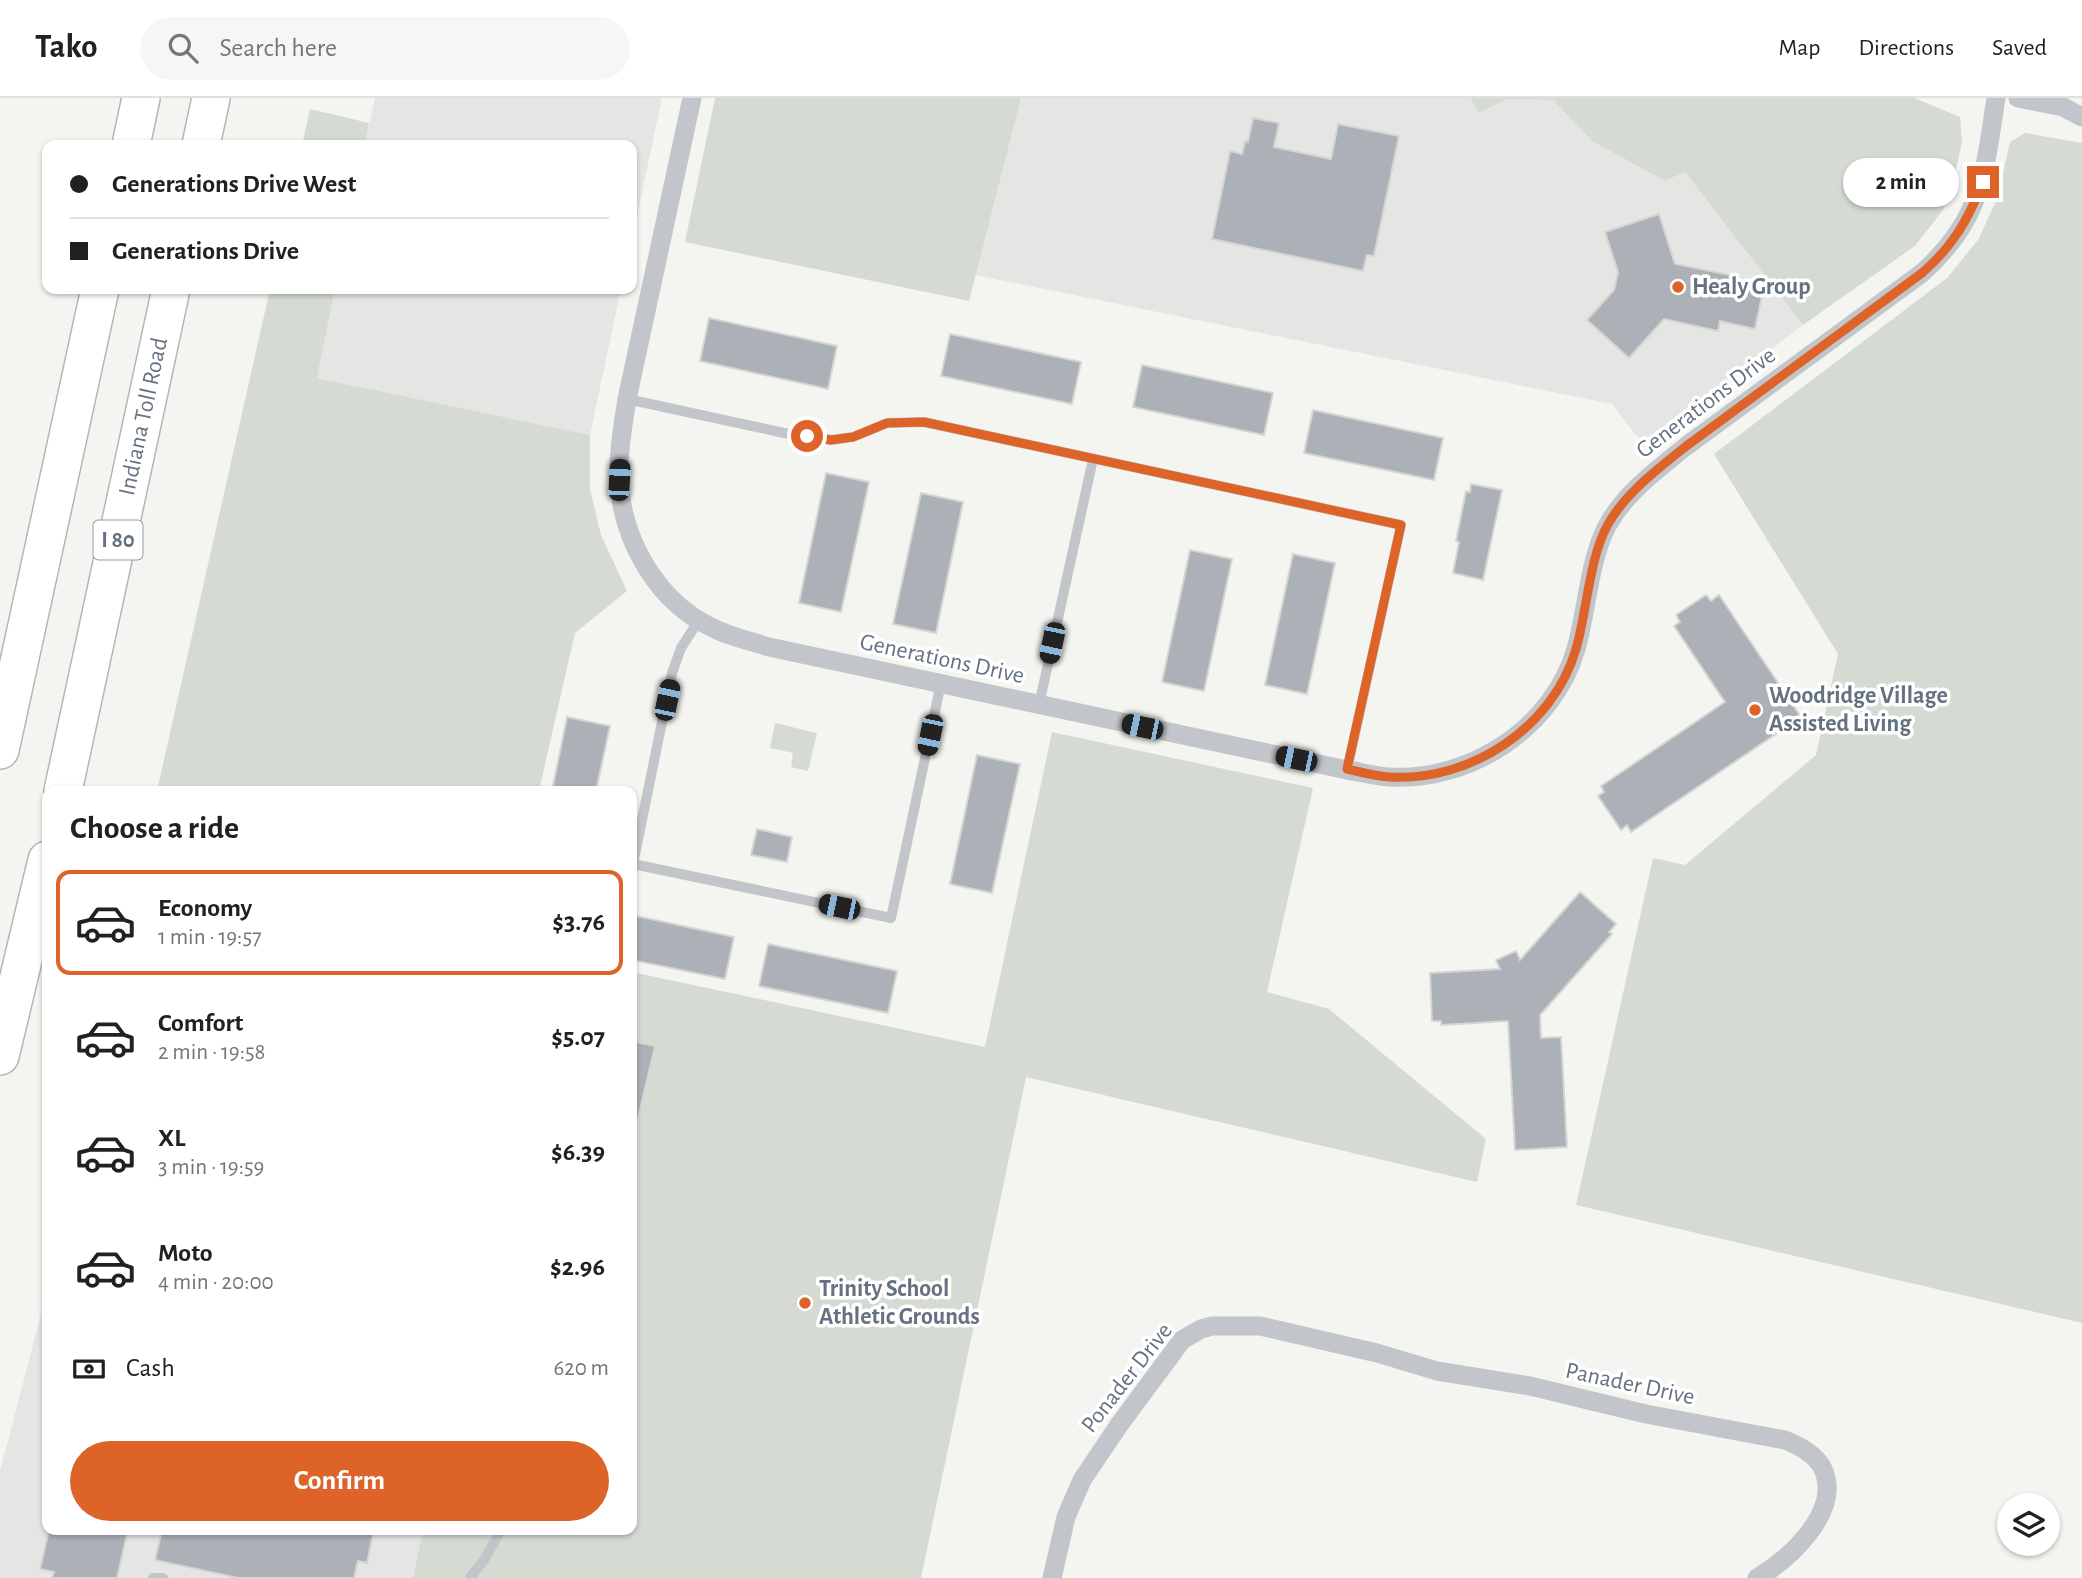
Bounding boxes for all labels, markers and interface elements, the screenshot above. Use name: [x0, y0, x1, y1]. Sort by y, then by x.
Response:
search box: [140, 17, 630, 80]
icon: search: [164, 29, 202, 67]
text: Tako: [35, 31, 98, 64]
text: Search here: [220, 35, 337, 61]
text: Map: [1778, 36, 1820, 60]
text: Directions: [1858, 36, 1954, 60]
text: Saved: [1992, 36, 2047, 60]
callout: 2 min: [1843, 158, 1958, 206]
route end: [1967, 166, 1999, 198]
text: Generations Drive West: [112, 171, 356, 197]
text: 2 min: [1875, 171, 1927, 194]
text: Generations Drive: [112, 238, 299, 264]
place label: Healy Group: [1692, 275, 1811, 299]
marker: Healy Group: [1670, 279, 1686, 295]
street label: Indiana Toll Road: [115, 335, 172, 498]
street label: Generations Drive: [1632, 343, 1780, 463]
route start: [791, 420, 823, 452]
car: [608, 458, 631, 502]
road number: I 80: [94, 520, 142, 560]
car: [1038, 620, 1067, 666]
street label: Generations Drive: [858, 630, 1026, 688]
car: [653, 677, 682, 723]
place label: Woodridge Village Assisted Living: [1769, 684, 1948, 736]
marker: Woodridge Village Assisted Living: [1747, 702, 1763, 718]
car: [916, 712, 945, 758]
car: [1120, 712, 1165, 742]
car: [1274, 744, 1319, 774]
text: Choose a ride: [70, 812, 239, 844]
icon: car: [74, 891, 137, 954]
car: [817, 892, 862, 922]
text: Economy: [158, 895, 252, 921]
text: $3.76: [552, 909, 605, 935]
text: 1 min · 19:57: [158, 926, 262, 949]
icon: car: [74, 1006, 137, 1069]
text: Comfort: [158, 1010, 243, 1036]
text: $5.07: [551, 1024, 605, 1050]
text: 2 min · 19:58: [158, 1041, 265, 1064]
icon: car: [74, 1121, 137, 1184]
text: XL: [158, 1125, 185, 1151]
text: $6.39: [551, 1139, 605, 1165]
text: 3 min · 19:59: [158, 1156, 264, 1179]
icon: car: [74, 1236, 137, 1299]
text: Moto: [158, 1240, 213, 1266]
text: $2.96: [550, 1254, 605, 1280]
text: 4 min · 20:00: [158, 1271, 274, 1294]
place label: Trinity School Athletic Grounds: [819, 1277, 980, 1329]
marker: Trinity School Athletic Grounds: [797, 1295, 813, 1311]
street label: Ponader Drive: [1077, 1319, 1177, 1437]
icon: cash: [70, 1350, 108, 1388]
text: Cash: [126, 1355, 175, 1381]
text: 620 m: [553, 1357, 609, 1380]
street label: Panader Drive: [1563, 1359, 1697, 1409]
button: Confirm: [70, 1441, 609, 1521]
map controls: [1997, 1493, 2060, 1556]
button: layers: [1997, 1493, 2060, 1556]

